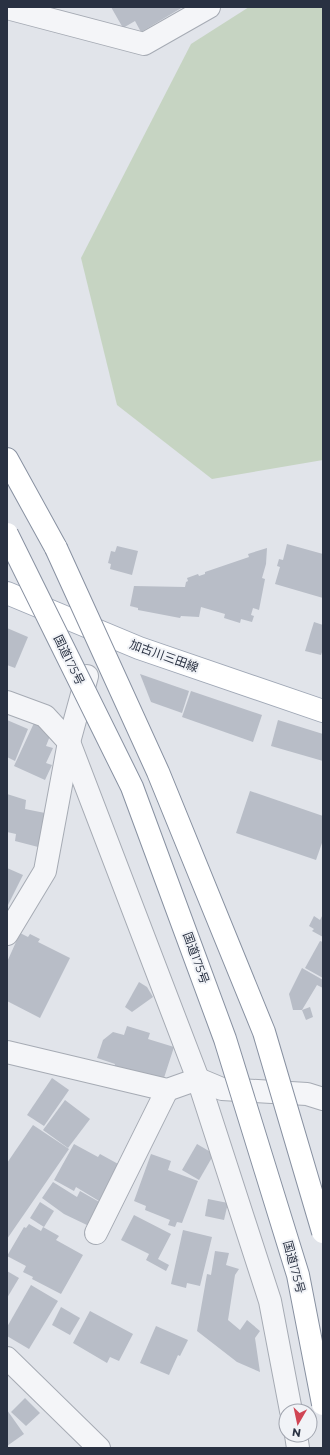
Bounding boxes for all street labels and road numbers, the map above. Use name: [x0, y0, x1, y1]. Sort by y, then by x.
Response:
street label: 国道175号: [51, 632, 88, 687]
street label: 加古川三田線: [128, 636, 201, 675]
street label: 国道175号: [180, 930, 213, 986]
street label: 国道175号: [280, 1239, 309, 1295]

